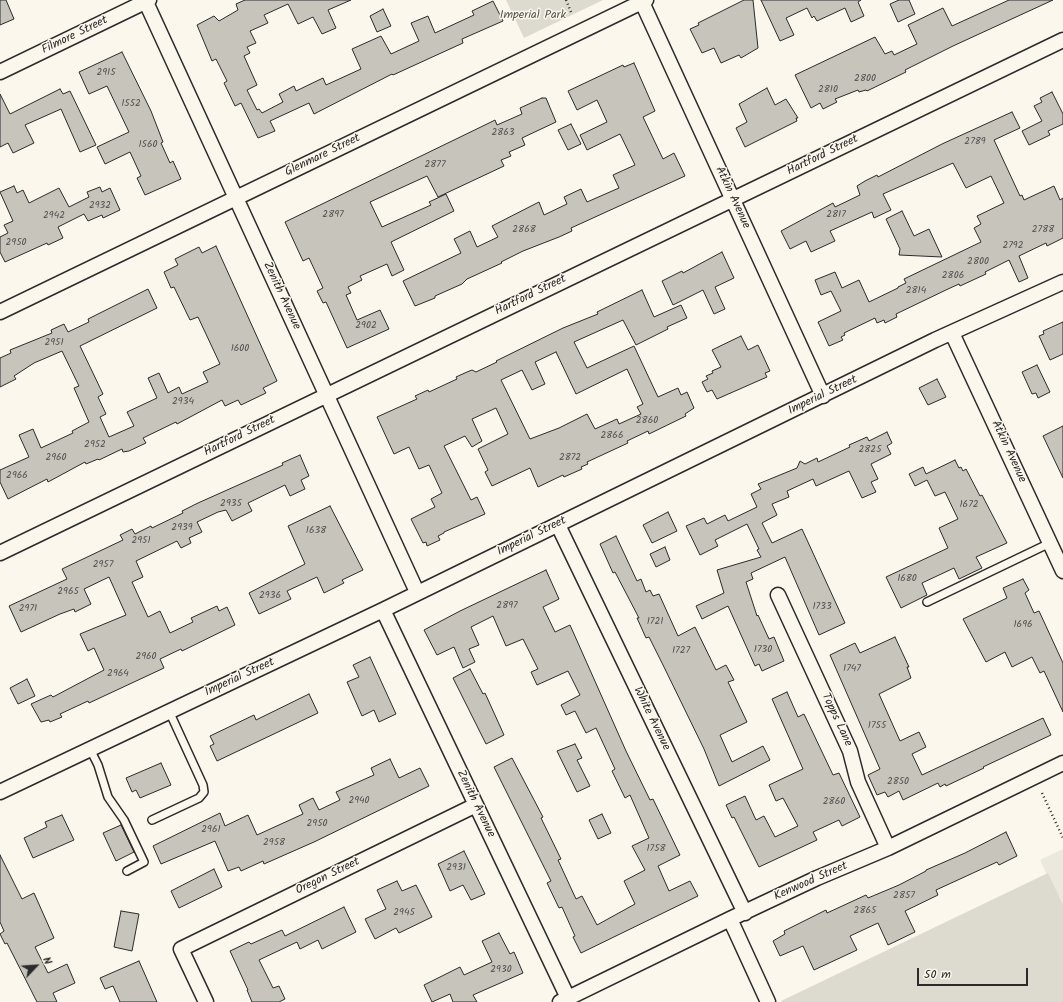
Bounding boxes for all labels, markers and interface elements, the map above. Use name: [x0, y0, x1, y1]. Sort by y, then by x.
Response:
park label: Imperial Park: [500, 9, 566, 23]
street label: Filmore Street: [40, 14, 110, 58]
house number: 2915: [96, 67, 116, 79]
house number: 2800: [854, 73, 876, 85]
house number: 2810: [818, 84, 838, 96]
house number: 1552: [121, 98, 141, 110]
house number: 2863: [491, 127, 515, 139]
street label: Glenmare Street: [283, 132, 363, 180]
street label: Hartford Street: [785, 133, 861, 179]
house number: 2789: [964, 136, 986, 148]
house number: 1560: [138, 139, 158, 151]
house number: 2877: [424, 159, 446, 171]
street label: Atkin Avenue: [711, 165, 753, 231]
house number: 2932: [89, 200, 111, 212]
house number: 2897: [322, 209, 344, 221]
house number: 2817: [826, 209, 846, 221]
house number: 2942: [43, 210, 65, 222]
house number: 2868: [512, 224, 536, 236]
house number: 2788: [1032, 224, 1054, 236]
house number: 2950: [5, 237, 27, 249]
house number: 2792: [1002, 240, 1024, 252]
house number: 2800: [967, 256, 989, 268]
street label: Zenith Avenue: [259, 260, 303, 332]
house number: 2806: [942, 270, 964, 282]
street label: Hartford Street: [493, 273, 569, 319]
house number: 2814: [906, 285, 926, 297]
house number: 2902: [355, 320, 377, 332]
house number: 2951: [44, 337, 64, 349]
house number: 1600: [231, 343, 249, 355]
street label: Imperial Street: [786, 373, 860, 419]
house number: 2934: [172, 396, 194, 408]
street label: Hartford Street: [202, 414, 278, 460]
house number: 2860: [636, 415, 658, 427]
street label: Atkin Avenue: [987, 419, 1029, 485]
house number: 2866: [601, 430, 623, 442]
house number: 2952: [84, 439, 106, 451]
house number: 2825: [858, 444, 882, 456]
house number: 2960: [45, 452, 67, 464]
house number: 2872: [559, 452, 581, 464]
house number: 2966: [6, 470, 28, 482]
house number: 2935: [220, 498, 242, 510]
house number: 1672: [959, 499, 979, 511]
street label: Imperial Street: [495, 514, 569, 560]
house number: 2939: [171, 522, 193, 534]
house number: 1638: [306, 525, 326, 537]
house number: 2951: [131, 535, 151, 547]
house number: 2957: [93, 559, 113, 571]
house number: 1680: [897, 573, 917, 585]
house number: 2965: [57, 586, 79, 598]
house number: 2936: [259, 590, 281, 602]
house number: 2897: [496, 600, 518, 612]
house number: 1733: [812, 601, 832, 613]
house number: 2971: [19, 603, 37, 615]
house number: 1721: [647, 616, 663, 628]
house number: 1696: [1013, 619, 1033, 631]
house number: 1730: [754, 644, 772, 656]
house number: 1727: [672, 645, 690, 657]
house number: 2960: [135, 651, 157, 663]
street label: Imperial Street: [203, 656, 277, 700]
house number: 1747: [843, 663, 861, 675]
house number: 2964: [107, 668, 129, 680]
street label: White Avenue: [629, 685, 673, 753]
street label: Topps Lane: [817, 691, 855, 749]
house number: 1755: [868, 720, 886, 732]
street label: Zenith Avenue: [452, 768, 498, 840]
house number: 2850: [887, 776, 909, 788]
house number: 2940: [348, 795, 370, 807]
house number: 2860: [823, 796, 845, 808]
house number: 2950: [306, 818, 328, 830]
house number: 2961: [201, 824, 221, 836]
house number: 2958: [263, 837, 285, 849]
house number: 1758: [646, 843, 666, 855]
street label: Oregon Street: [294, 855, 362, 899]
street label: Kenwood Street: [772, 859, 850, 905]
house number: 2931: [446, 862, 466, 874]
house number: 2857: [893, 890, 915, 902]
house number: 2865: [854, 905, 876, 917]
house number: 2945: [393, 907, 415, 919]
north arrow: [16, 946, 56, 986]
text: N: [37, 954, 56, 968]
scale bar: [919, 960, 1030, 986]
house number: 2930: [490, 964, 512, 976]
text: 50 m: [924, 965, 951, 984]

